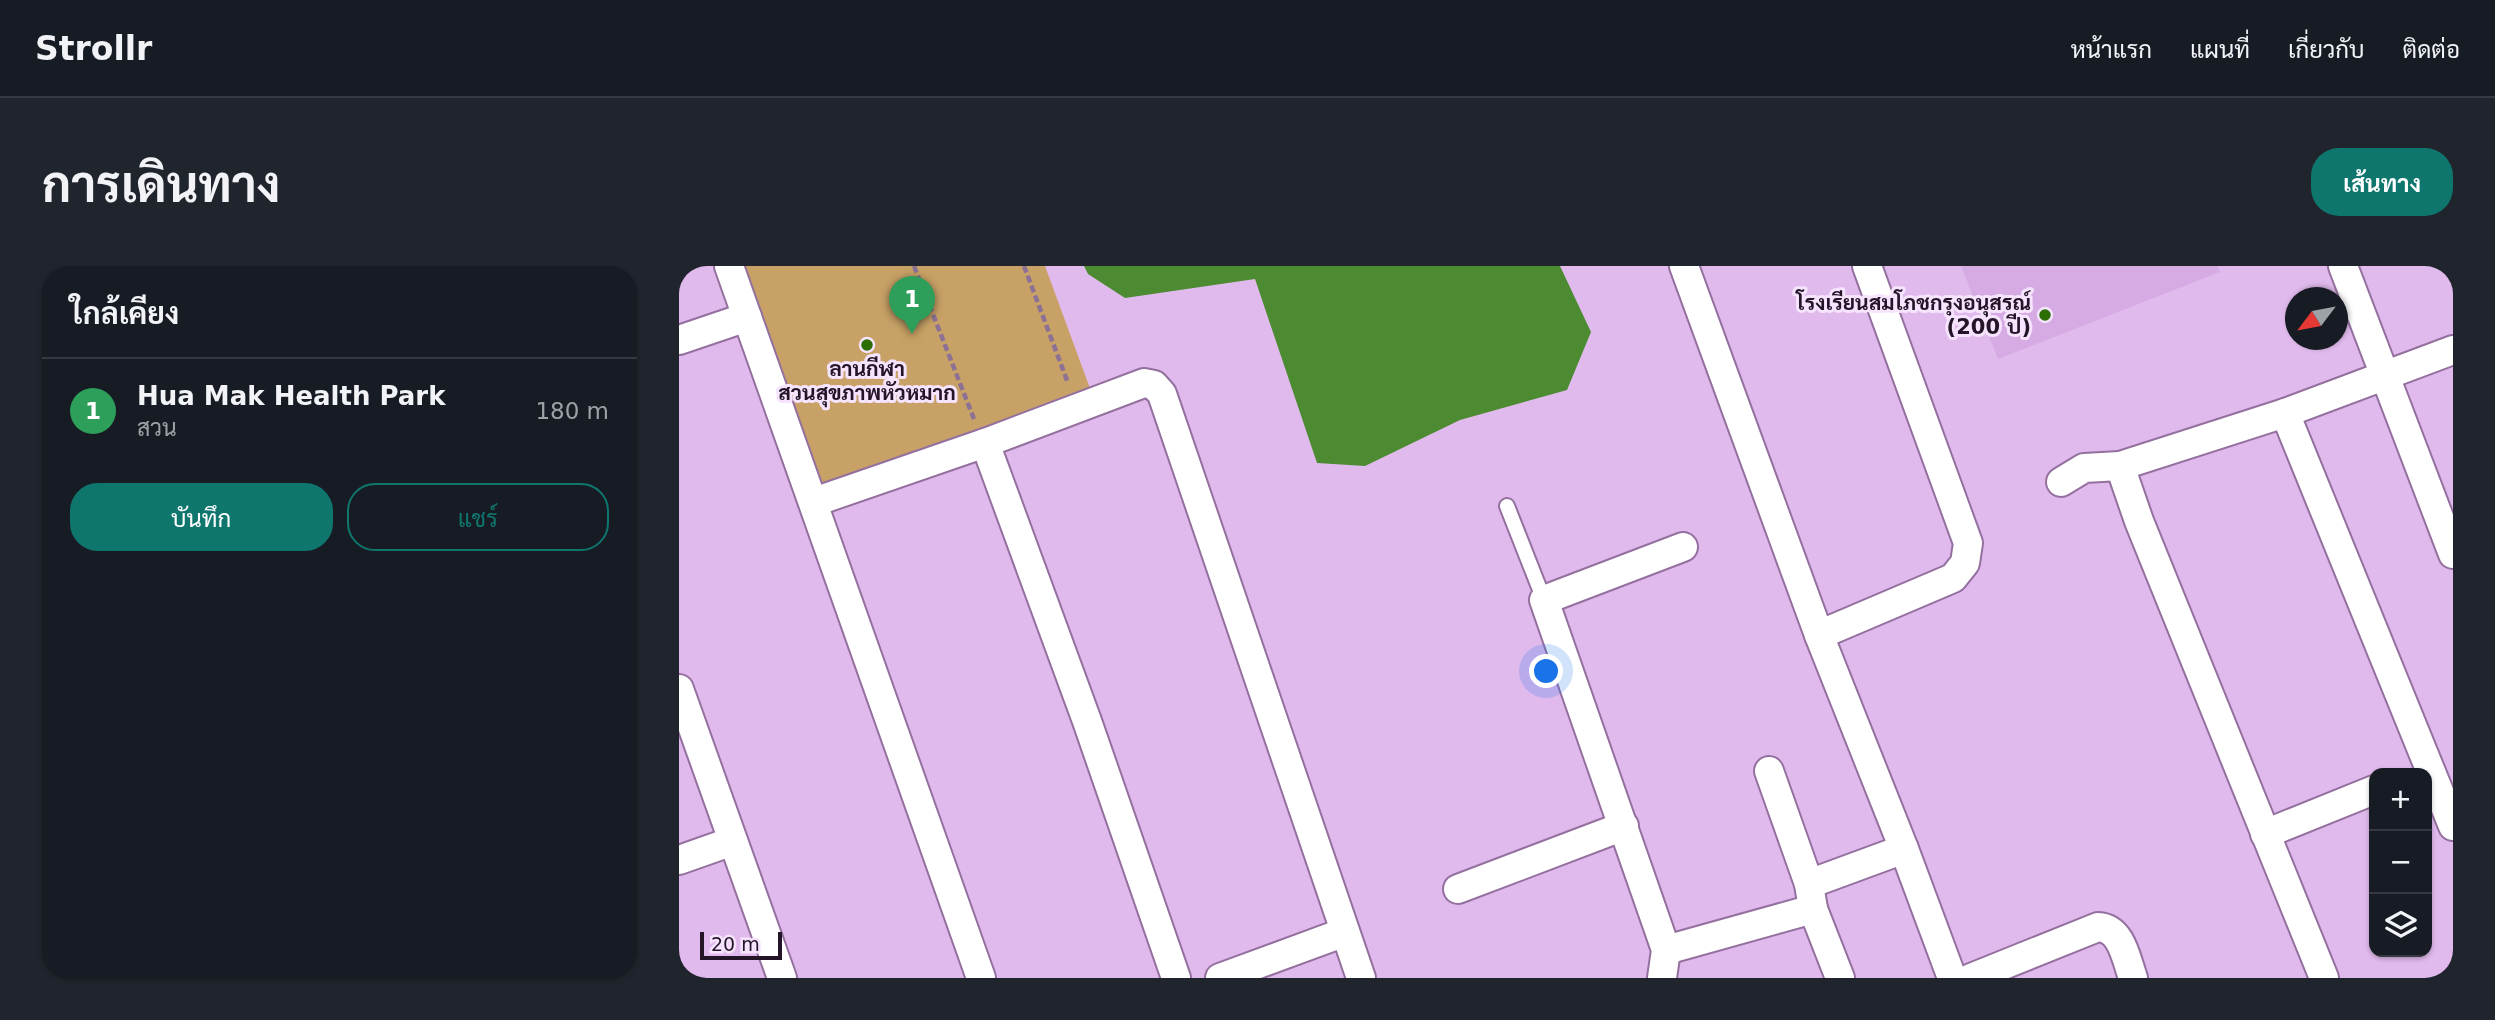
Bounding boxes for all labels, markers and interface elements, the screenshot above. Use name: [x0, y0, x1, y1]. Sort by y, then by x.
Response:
text: Strollr: [35, 29, 152, 68]
text: หน้าแรก: [2071, 36, 2152, 64]
text: แผนที่: [2190, 36, 2250, 64]
text: เกี่ยวกับ: [2288, 36, 2365, 64]
text: ติดต่อ: [2403, 36, 2460, 64]
button: เส้นทาง: [2311, 148, 2453, 216]
text: การเดินทาง: [42, 157, 280, 214]
pin: 1: [889, 276, 935, 334]
north arrow: [2285, 287, 2348, 350]
place label: โรงเรียนสมโภชกรุงอนุสรณ์ (200 ปี): [1794, 289, 2032, 339]
text: ใกล้เคียง: [70, 296, 179, 331]
marker: โรงเรียนสมโภชกรุงอนุสรณ์ (200 ปี): [2037, 307, 2053, 323]
marker: ลานกีฬา สวนสุขภาพหัวหมาก: [859, 337, 875, 353]
place label: ลานกีฬา สวนสุขภาพหัวหมาก: [778, 356, 956, 408]
text: Hua Mak Health Park: [137, 381, 445, 411]
text: 1: [85, 398, 101, 424]
text: 180 m: [535, 398, 609, 424]
text: สวน: [137, 415, 177, 441]
button: บันทึก: [70, 483, 333, 551]
button: แชร์: [347, 483, 609, 551]
your location: [1529, 654, 1563, 688]
map controls: [2369, 768, 2432, 957]
button: +: [2369, 768, 2432, 831]
button: −: [2369, 831, 2432, 894]
button: layers: [2369, 894, 2432, 957]
scale bar: [700, 929, 782, 961]
text: 20 m: [711, 933, 760, 955]

